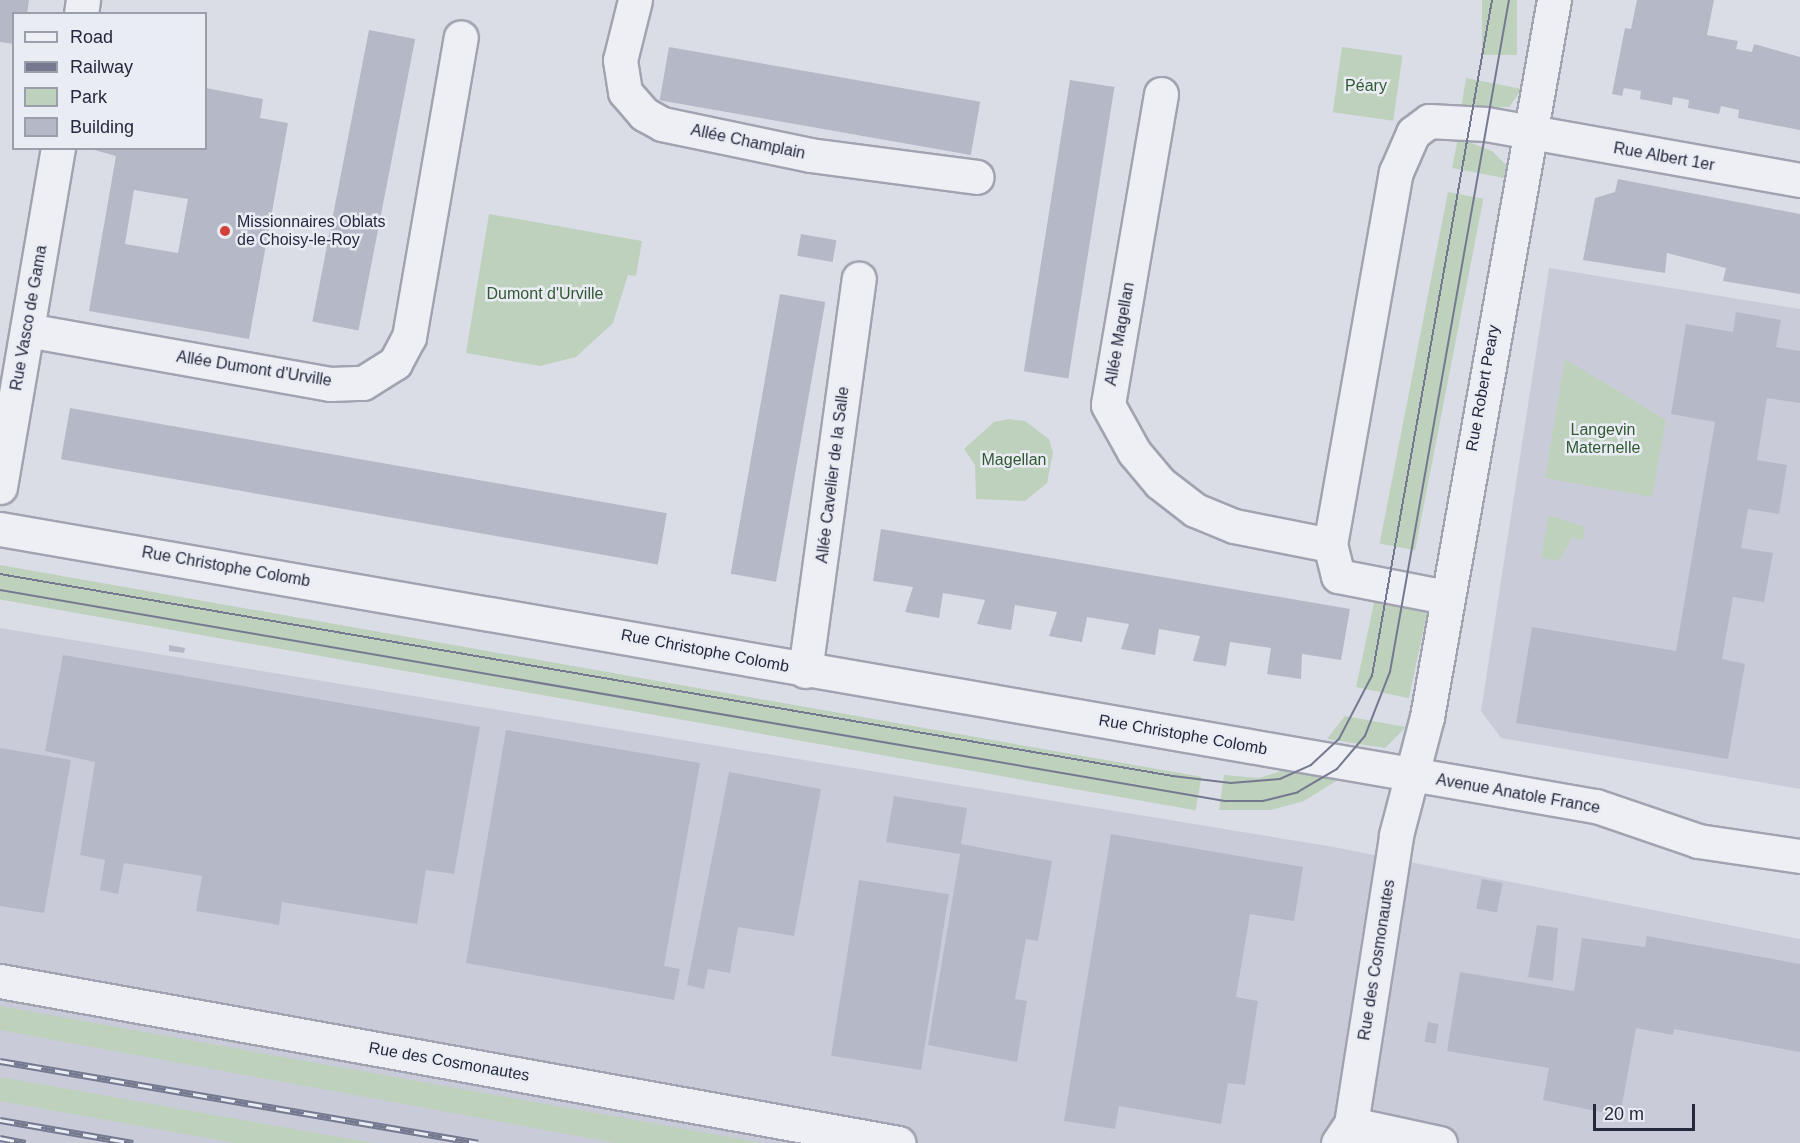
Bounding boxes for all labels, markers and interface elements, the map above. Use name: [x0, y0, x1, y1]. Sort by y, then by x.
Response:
legend: [12, 12, 207, 150]
text: Road: [70, 27, 113, 47]
text: Railway: [70, 57, 133, 77]
park label: Péary: [1345, 76, 1387, 96]
text: Park: [70, 87, 107, 107]
text: Building: [70, 117, 134, 137]
street label: Allée Champlain: [689, 120, 807, 164]
street label: Rue Albert 1er: [1612, 139, 1716, 175]
place label: Missionnaires Oblats de Choisy-le-Roy: [237, 212, 386, 250]
marker: Missionnaires Oblats de Choisy-le-Roy: [218, 224, 232, 238]
street label: Rue Vasco de Gama: [7, 244, 51, 392]
street label: Allée Magellan: [1101, 281, 1139, 387]
park label: Dumont d'Urville: [487, 284, 603, 304]
street label: Rue Robert Peary: [1462, 323, 1504, 453]
street label: Allée Dumont d'Urville: [175, 347, 333, 391]
street label: Allée Cavelier de la Salle: [813, 386, 853, 564]
park label: Langevin Maternelle: [1566, 420, 1640, 458]
park label: Magellan: [982, 450, 1046, 470]
street label: Rue Christophe Colomb: [140, 543, 312, 591]
street label: Rue Christophe Colomb: [619, 625, 791, 677]
street label: Rue Christophe Colomb: [1097, 711, 1269, 759]
street label: Avenue Anatole France: [1434, 770, 1602, 818]
street label: Rue des Cosmonautes: [1355, 878, 1399, 1042]
street label: Rue des Cosmonautes: [367, 1038, 531, 1086]
scale bar: [1596, 1092, 1698, 1130]
text: 20 m: [1604, 1104, 1644, 1124]

